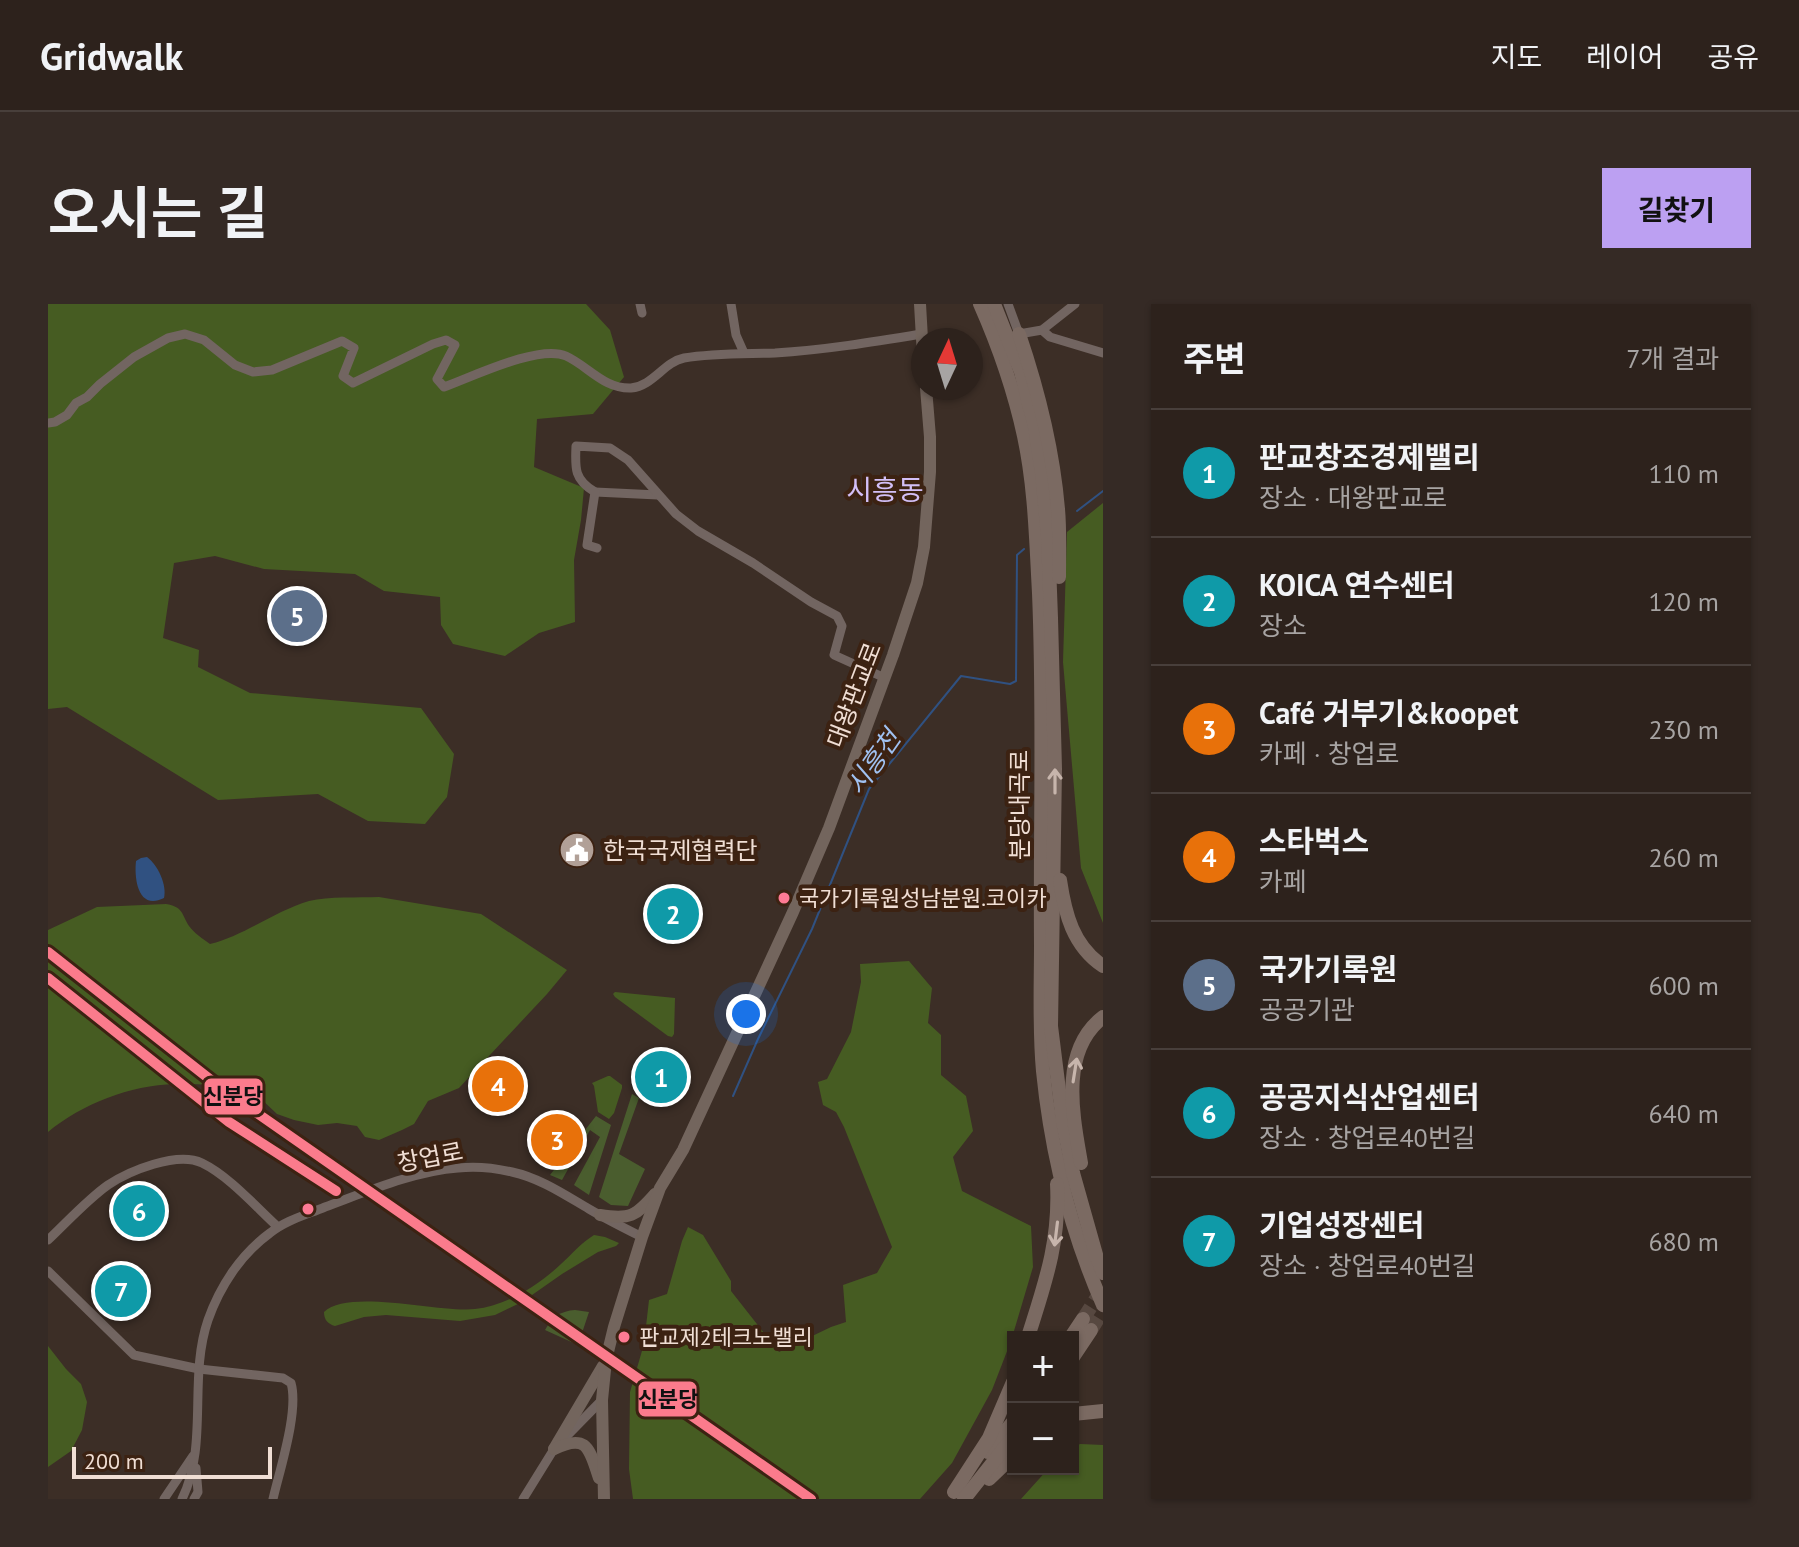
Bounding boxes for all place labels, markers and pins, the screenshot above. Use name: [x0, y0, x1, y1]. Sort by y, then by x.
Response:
pin: 5: [271, 586, 323, 646]
public building icon: 한국국제협력단: [558, 831, 596, 869]
place label: 한국국제협력단: [603, 835, 758, 866]
pin: 2: [647, 884, 699, 944]
place label: 국가기록원성남분원.코이카: [799, 884, 1047, 912]
marker: 국가기록원성남분원.코이카: [776, 890, 792, 906]
pin: 1: [635, 1047, 687, 1107]
pin: 4: [472, 1056, 524, 1116]
pin: 3: [531, 1110, 583, 1170]
pin: 6: [113, 1181, 165, 1241]
unlabelled marker: [300, 1201, 316, 1217]
pin: 7: [95, 1261, 147, 1321]
place label: 판교제2테크노밸리: [639, 1323, 813, 1351]
marker: 판교제2테크노밸리: [616, 1329, 632, 1345]

